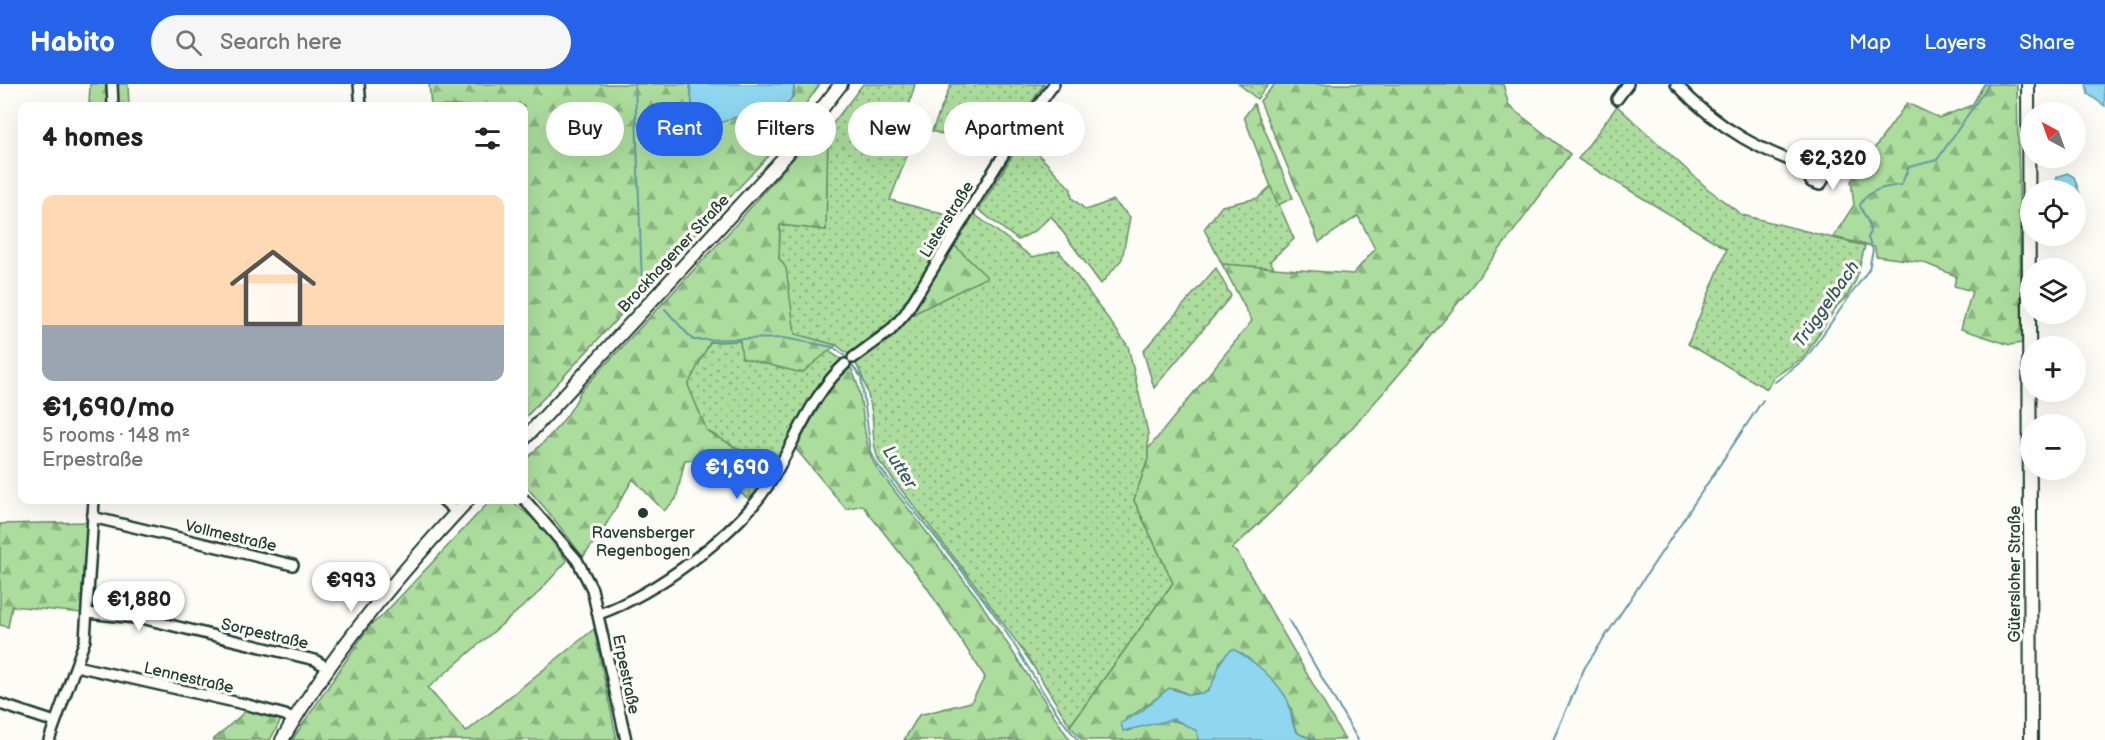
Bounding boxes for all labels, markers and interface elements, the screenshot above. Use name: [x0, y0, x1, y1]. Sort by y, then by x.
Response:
search box: [151, 15, 571, 69]
text: Habito: [30, 26, 115, 59]
icon: search: [172, 26, 205, 59]
text: Search here: [220, 29, 342, 56]
text: Map: [1849, 30, 1891, 55]
text: Layers: [1924, 30, 1986, 55]
text: Share: [2019, 30, 2075, 55]
chip: Buy: [546, 102, 624, 156]
chip: Rent: [636, 102, 723, 156]
chip: Filters: [735, 102, 836, 156]
chip: New: [848, 102, 932, 156]
chip: Apartment: [944, 102, 1085, 156]
north arrow: [2020, 102, 2086, 168]
map controls: [2020, 102, 2086, 480]
icon: filters: [471, 122, 504, 155]
text: 4 homes: [42, 123, 143, 154]
pin: €2,320: [1784, 140, 1882, 191]
text: €2,320: [1799, 147, 1867, 171]
street label: Listerstraße: [916, 178, 978, 261]
button: locate: [2020, 180, 2086, 246]
street label: Brockhagener Straße: [615, 191, 734, 317]
icon: home: [219, 234, 327, 342]
water label: Trüggelbach: [1789, 257, 1864, 351]
button: layers: [2020, 258, 2086, 324]
button: +: [2020, 336, 2086, 402]
text: €1,690/mo: [42, 393, 175, 424]
button: −: [2020, 414, 2086, 480]
text: 5 rooms · 148 m²: [42, 424, 190, 448]
water label: Lutter: [878, 442, 922, 494]
text: Erpestraße: [42, 448, 143, 472]
pin: €1,690: [688, 449, 786, 500]
text: €1,690: [705, 456, 769, 480]
street label: Gütersloher Straße: [2006, 505, 2025, 642]
marker: Ravensberger Regenbogen: [636, 506, 650, 520]
street label: Vollmestraße: [183, 517, 279, 556]
place label: Ravensberger Regenbogen: [592, 524, 695, 561]
pin: €993: [315, 562, 387, 613]
text: €993: [326, 569, 376, 593]
pin: €1,880: [90, 581, 188, 632]
text: €1,880: [107, 588, 171, 612]
street label: Sorpestraße: [219, 615, 311, 654]
street label: Erpestraße: [608, 633, 643, 716]
street label: Lennestraße: [142, 659, 236, 698]

